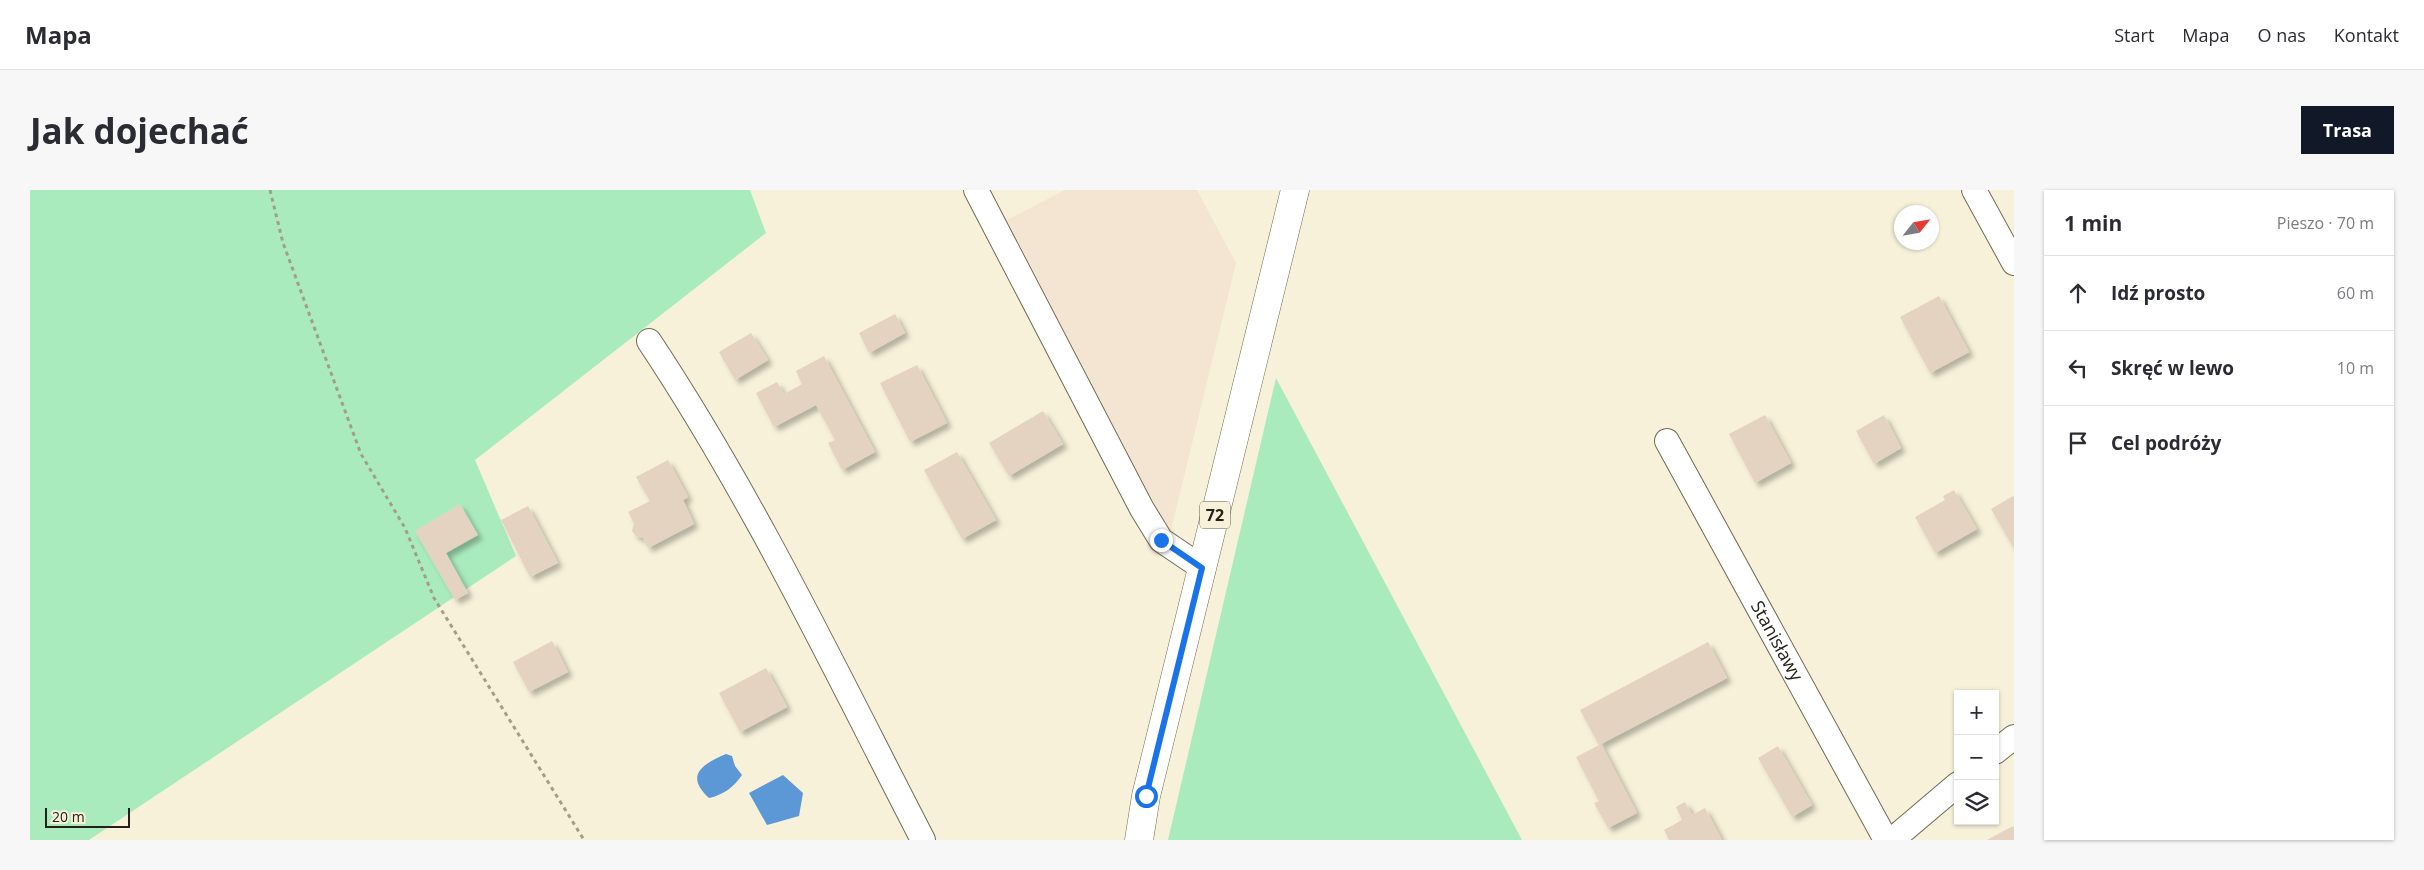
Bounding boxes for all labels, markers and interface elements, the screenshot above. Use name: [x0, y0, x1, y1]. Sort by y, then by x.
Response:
text: Mapa: [25, 18, 92, 51]
text: Start: [2114, 23, 2154, 47]
text: Mapa: [2182, 23, 2230, 47]
text: O nas: [2258, 23, 2306, 47]
text: Kontakt: [2334, 23, 2399, 47]
button: Trasa: [2301, 106, 2394, 154]
text: Jak dojechać: [30, 107, 249, 154]
north arrow: [1894, 205, 1939, 250]
text: 1 min: [2064, 209, 2122, 237]
text: Pieszo · 70 m: [2277, 212, 2374, 234]
icon: ahead: [2064, 279, 2092, 307]
text: Idź prosto: [2111, 280, 2205, 306]
text: 60 m: [2337, 282, 2374, 304]
icon: left: [2064, 354, 2092, 382]
text: Skręć w lewo: [2111, 355, 2234, 381]
text: 10 m: [2337, 357, 2374, 379]
icon: arrive: [2064, 429, 2092, 457]
text: Cel podróży: [2111, 430, 2221, 456]
road number: 72: [1200, 502, 1230, 528]
route end: [1150, 529, 1173, 552]
street label: Stanisławy: [1746, 596, 1810, 686]
map controls: [1954, 690, 1999, 825]
button: +: [1954, 690, 1999, 735]
button: −: [1954, 735, 1999, 780]
button: layers: [1954, 780, 1999, 825]
route start: [1135, 785, 1158, 808]
scale bar: [45, 805, 130, 828]
text: 20 m: [52, 807, 85, 826]

